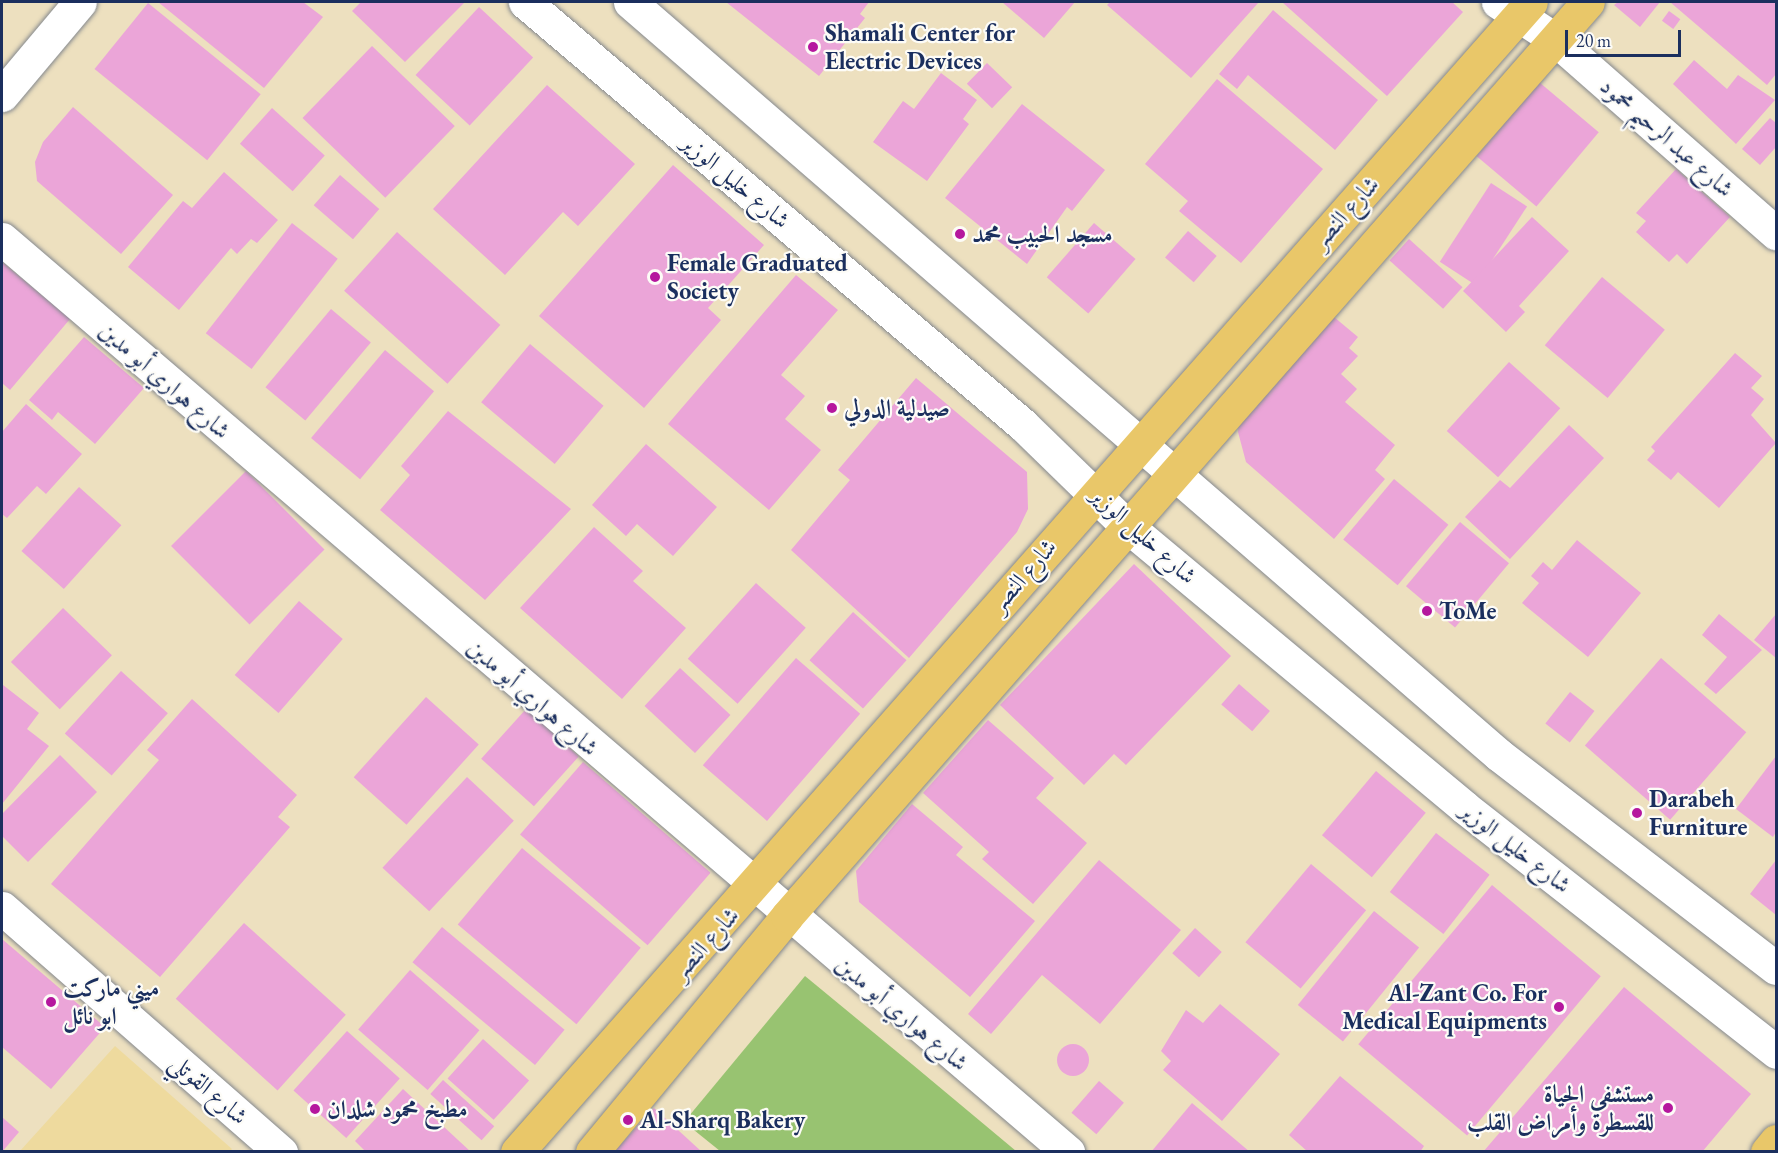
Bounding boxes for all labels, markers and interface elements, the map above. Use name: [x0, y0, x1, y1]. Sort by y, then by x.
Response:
scale bar: [1568, 18, 1684, 56]
place label: Shamali Center for Electric Devices: [825, 19, 1015, 75]
text: 20 m: [1576, 29, 1611, 52]
marker: Shamali Center for Electric Devices: [806, 40, 820, 54]
street label: شارع عبد الرحيم محمود: [1594, 71, 1740, 203]
street label: شارع خليل الوزير: [676, 127, 796, 235]
street label: شارع النصر: [1305, 170, 1385, 254]
place label: مسجد الحبيب محمد: [972, 220, 1113, 248]
marker: مسجد الحبيب محمد: [953, 227, 967, 241]
place label: Female Graduated Society: [667, 249, 848, 305]
marker: Female Graduated Society: [648, 270, 662, 284]
street label: شارع هواري أبو مدين: [94, 315, 236, 445]
place label: صيدلية الدولي: [844, 394, 950, 422]
marker: صيدلية الدولي: [825, 401, 839, 415]
street label: شارع خليل الوزير: [1085, 480, 1203, 590]
street label: شارع النصر: [984, 533, 1062, 617]
place label: ToMe: [1439, 597, 1496, 625]
marker: ToMe: [1420, 604, 1434, 618]
street label: شارع هواري أبو مدين: [462, 632, 604, 762]
place label: Darabeh Furniture: [1649, 785, 1747, 841]
street label: شارع خليل الوزير: [1455, 795, 1577, 899]
marker: Darabeh Furniture: [1630, 806, 1644, 820]
street label: شارع النصر: [665, 901, 745, 985]
street label: شارع هواري أبو مدين: [830, 949, 974, 1077]
place label: ميني ماركت ابو نائل: [63, 974, 159, 1030]
place label: Al-Zant Co. For Medical Equipments: [1342, 979, 1547, 1035]
marker: ميني ماركت ابو نائل: [44, 995, 58, 1009]
marker: Al-Zant Co. For Medical Equipments: [1552, 1000, 1566, 1014]
street label: شارع القوتلي: [164, 1047, 254, 1131]
place label: مستشفى الحياة للقسطرة وأمراض القلب: [1467, 1080, 1654, 1136]
place label: مطبخ محمود شلدان: [327, 1095, 467, 1123]
marker: مستشفى الحياة للقسطرة وأمراض القلب: [1659, 1099, 1677, 1117]
marker: مطبخ محمود شلدان: [308, 1102, 322, 1116]
place label: Al-Sharq Bakery: [640, 1106, 805, 1134]
marker: Al-Sharq Bakery: [621, 1113, 635, 1127]

